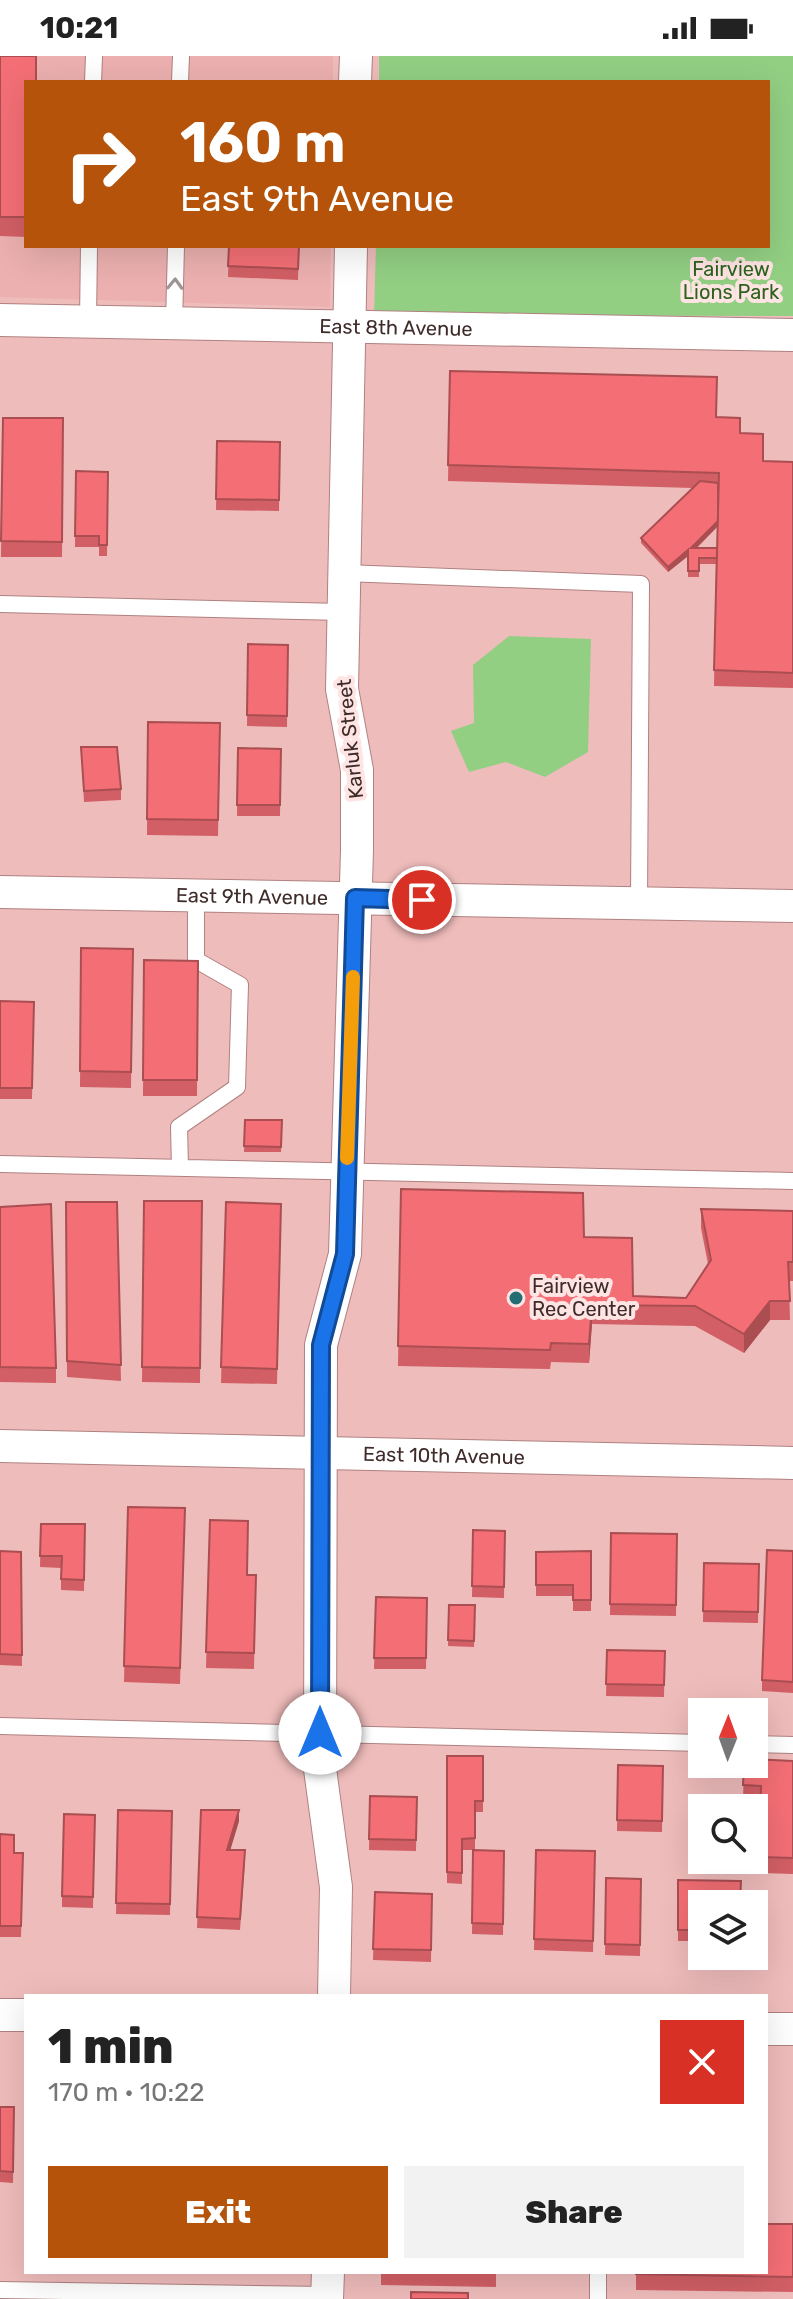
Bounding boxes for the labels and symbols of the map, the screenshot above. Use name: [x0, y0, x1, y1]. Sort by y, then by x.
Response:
park label: Fairview Lions Park: [683, 257, 780, 304]
one-way arrow: [167, 277, 184, 290]
street label: East 8th Avenue: [319, 314, 473, 341]
street label: Karluk Street: [332, 678, 368, 800]
pin: [388, 866, 456, 934]
street label: East 9th Avenue: [176, 883, 328, 910]
place label: Fairview Rec Center: [532, 1274, 636, 1321]
marker: Fairview Rec Center: [507, 1289, 525, 1307]
street label: East 10th Avenue: [363, 1442, 525, 1469]
position arrow: [278, 1691, 362, 1775]
north arrow: [688, 1698, 768, 1778]

